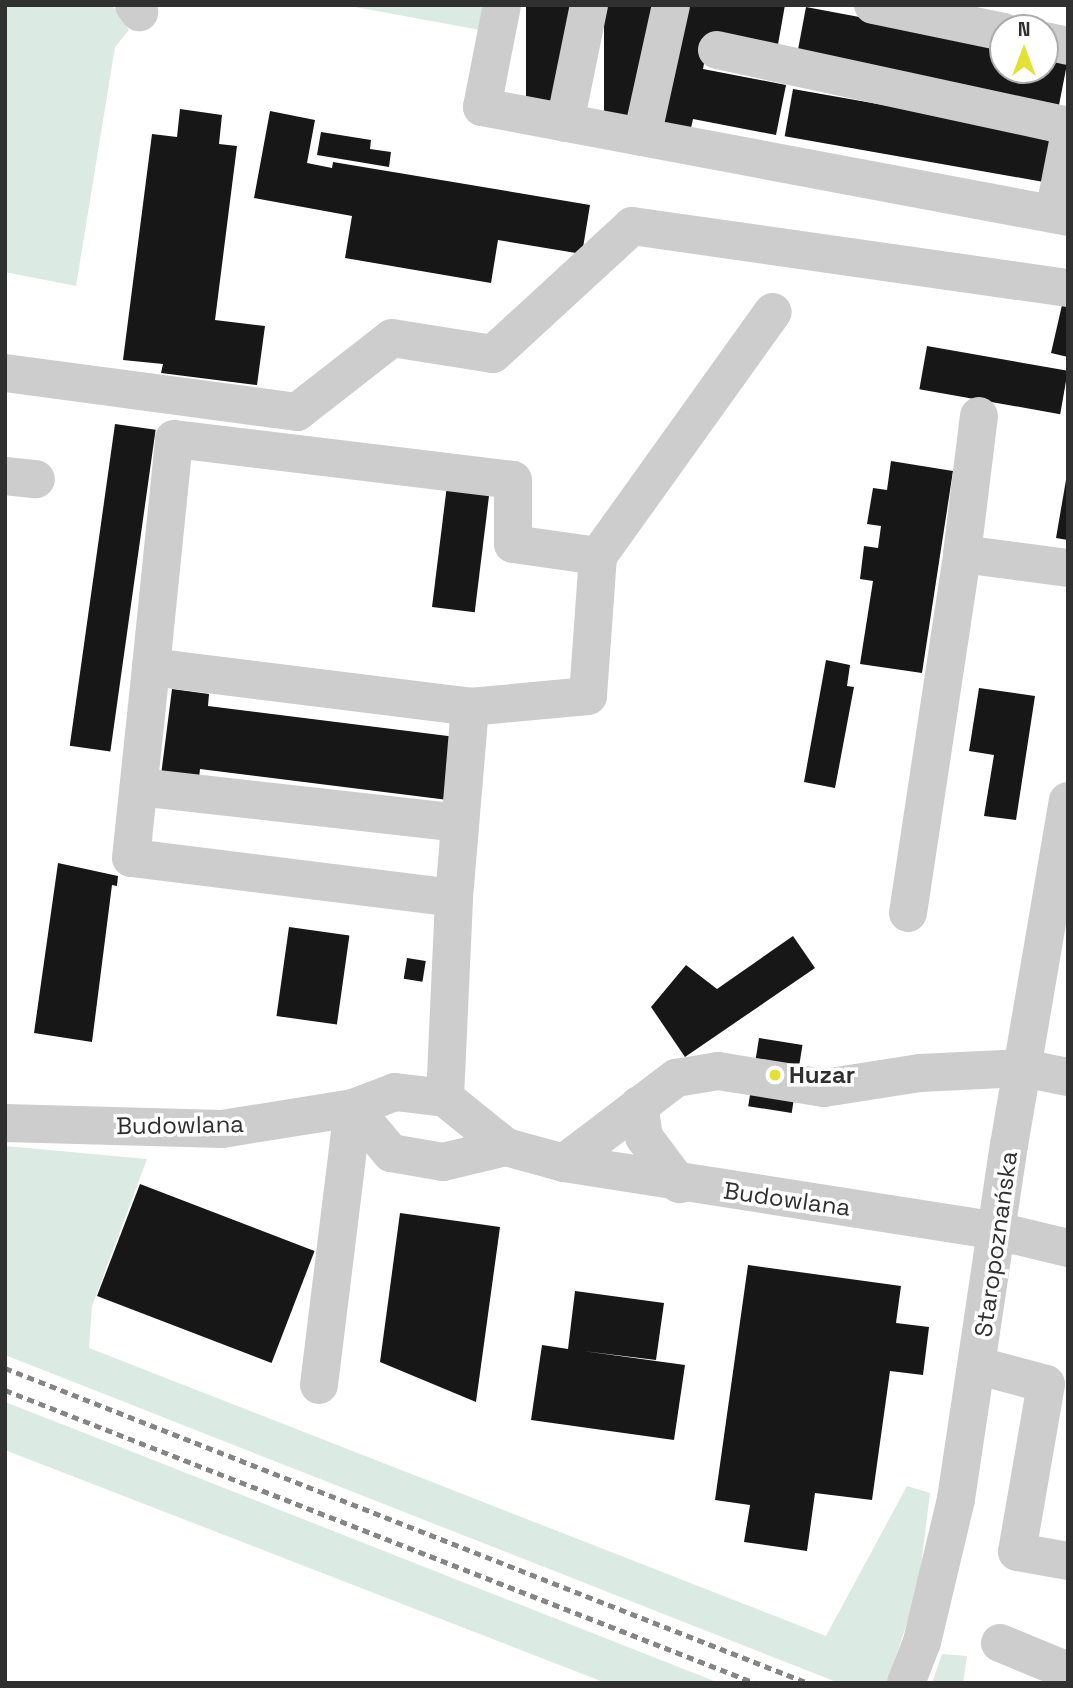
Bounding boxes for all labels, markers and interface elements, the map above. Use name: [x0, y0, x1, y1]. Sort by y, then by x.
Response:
north arrow: [989, 14, 1059, 84]
text: N: [1018, 17, 1030, 42]
place label: Huzar: [789, 1061, 855, 1089]
marker: Huzar: [767, 1067, 783, 1083]
street label: Budowlana: [116, 1109, 244, 1141]
street label: Staropoznańska: [969, 1149, 1023, 1339]
street label: Budowlana: [722, 1176, 852, 1222]

